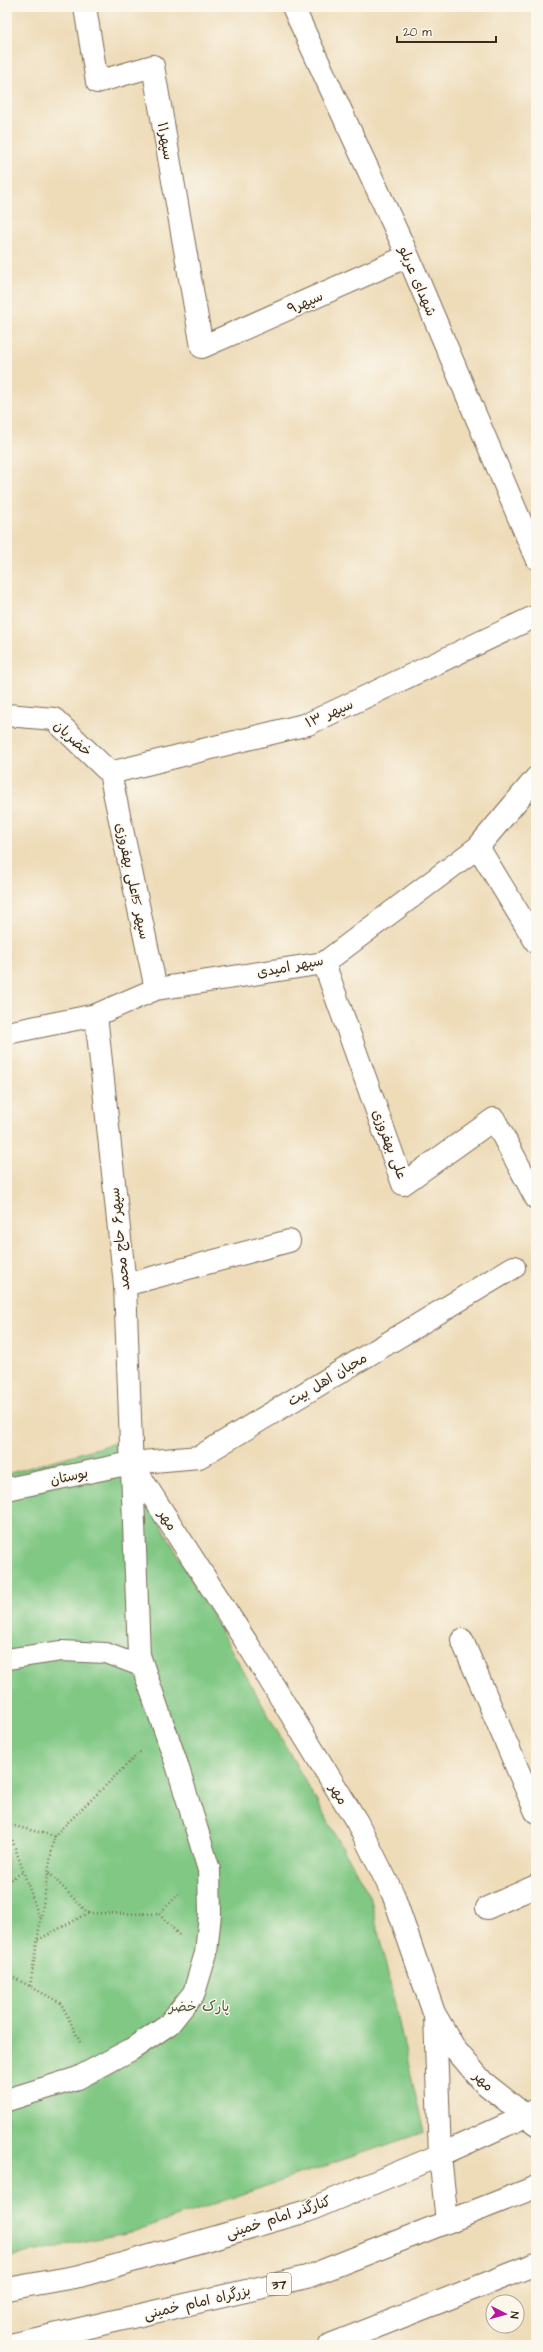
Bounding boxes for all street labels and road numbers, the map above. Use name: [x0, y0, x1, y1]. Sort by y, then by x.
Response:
street label: سپهر۱۱: [152, 121, 178, 162]
street label: شهدای عربلو: [393, 242, 441, 320]
street label: سپهر۹: [284, 286, 326, 320]
street label: سپهر ۱۳: [302, 695, 356, 733]
street label: خضریان: [49, 716, 96, 761]
street label: سپهر 15علی بهفروزی: [110, 821, 154, 941]
street label: سپهر امیدی: [255, 951, 325, 983]
street label: علی بهفروزی: [367, 1107, 412, 1182]
street label: سپهر۶ حاج محمد: [105, 1186, 135, 1292]
street label: محبان اهل بیت: [284, 1348, 371, 1411]
street label: بوستان: [48, 1463, 90, 1491]
street label: مهر: [152, 1505, 181, 1535]
street label: مهر: [324, 1779, 352, 1809]
street label: مهر: [468, 2066, 498, 2096]
street label: کنارگذر امام خمینی: [223, 2192, 333, 2244]
road number: 37: [267, 2273, 291, 2295]
street label: بزرگراه امام خمینی: [142, 2281, 253, 2325]

